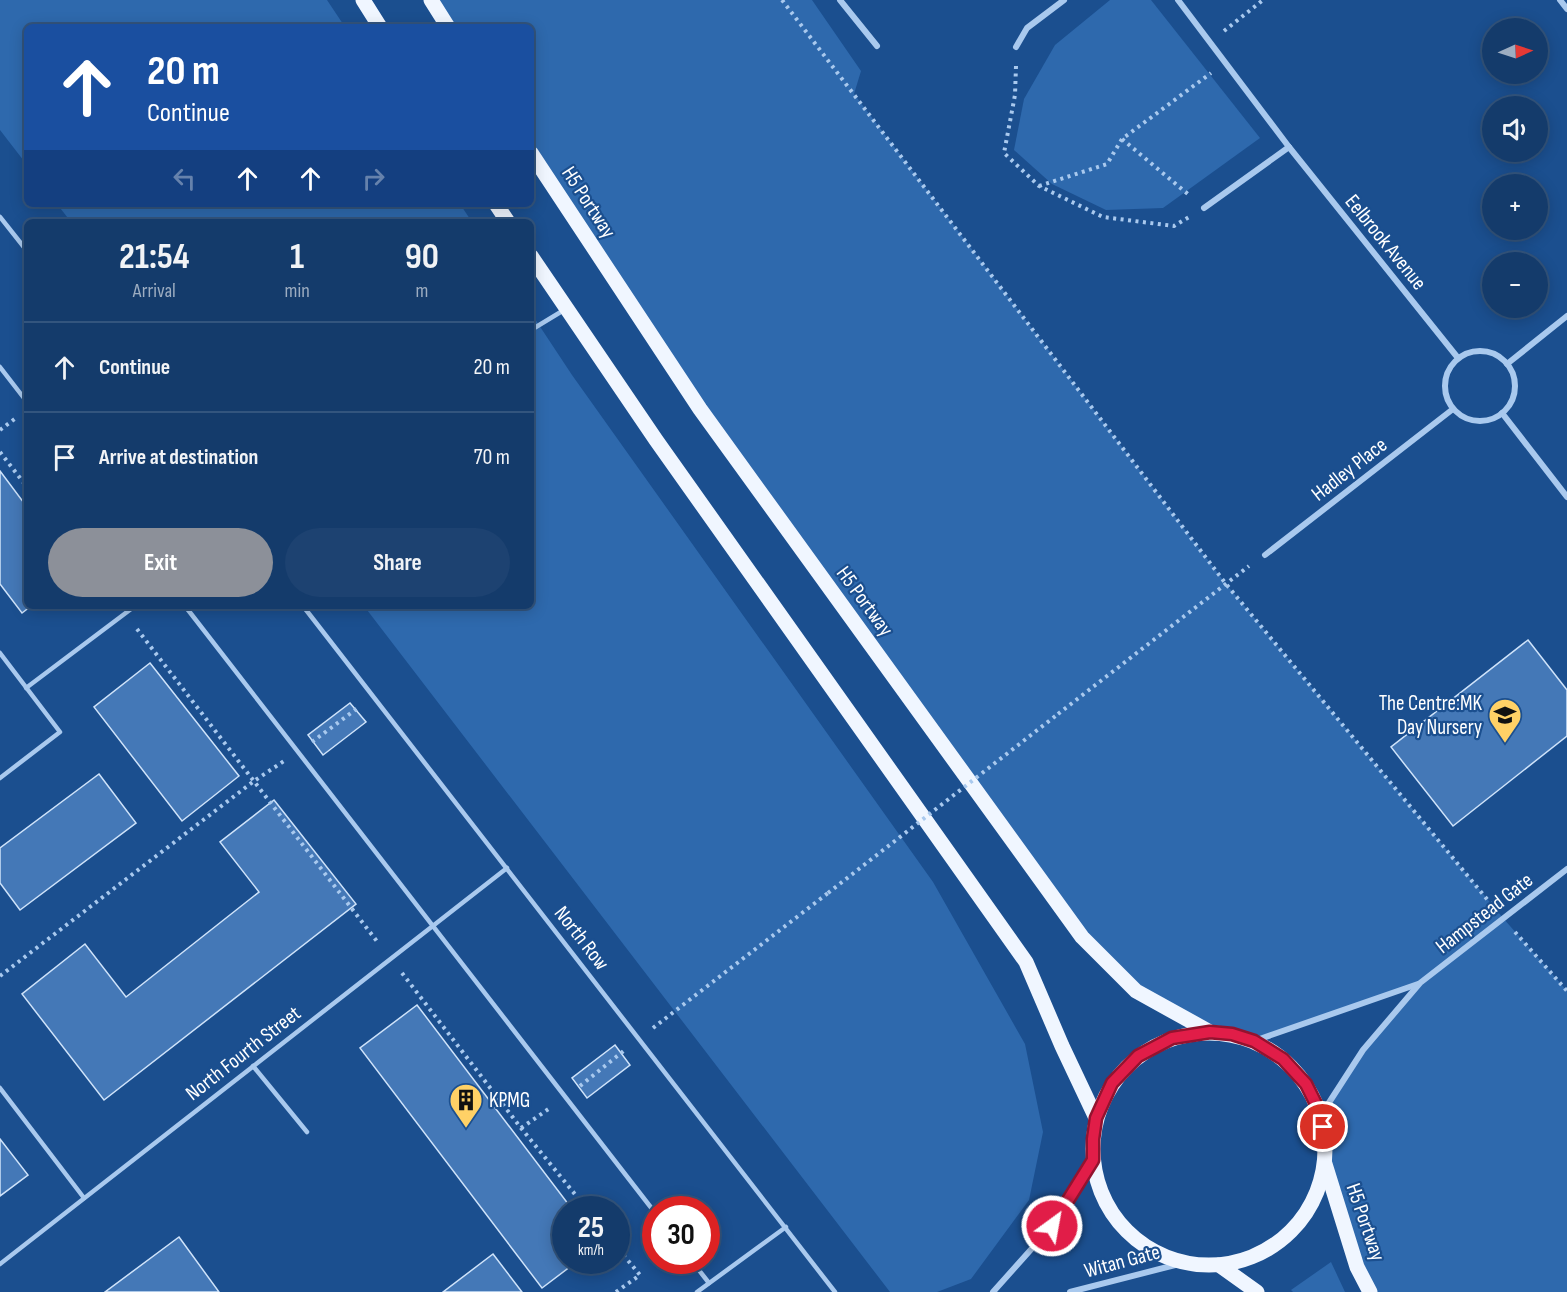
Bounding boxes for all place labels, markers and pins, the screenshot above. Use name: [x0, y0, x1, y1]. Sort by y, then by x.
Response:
place label: The Centre:MK Day Nursery: [1379, 691, 1482, 740]
school or university icon: The Centre:MK Day Nursery: [1487, 697, 1523, 744]
building icon: KPMG: [448, 1082, 484, 1129]
place label: KPMG: [489, 1088, 530, 1113]
pin: [1297, 1101, 1348, 1152]

